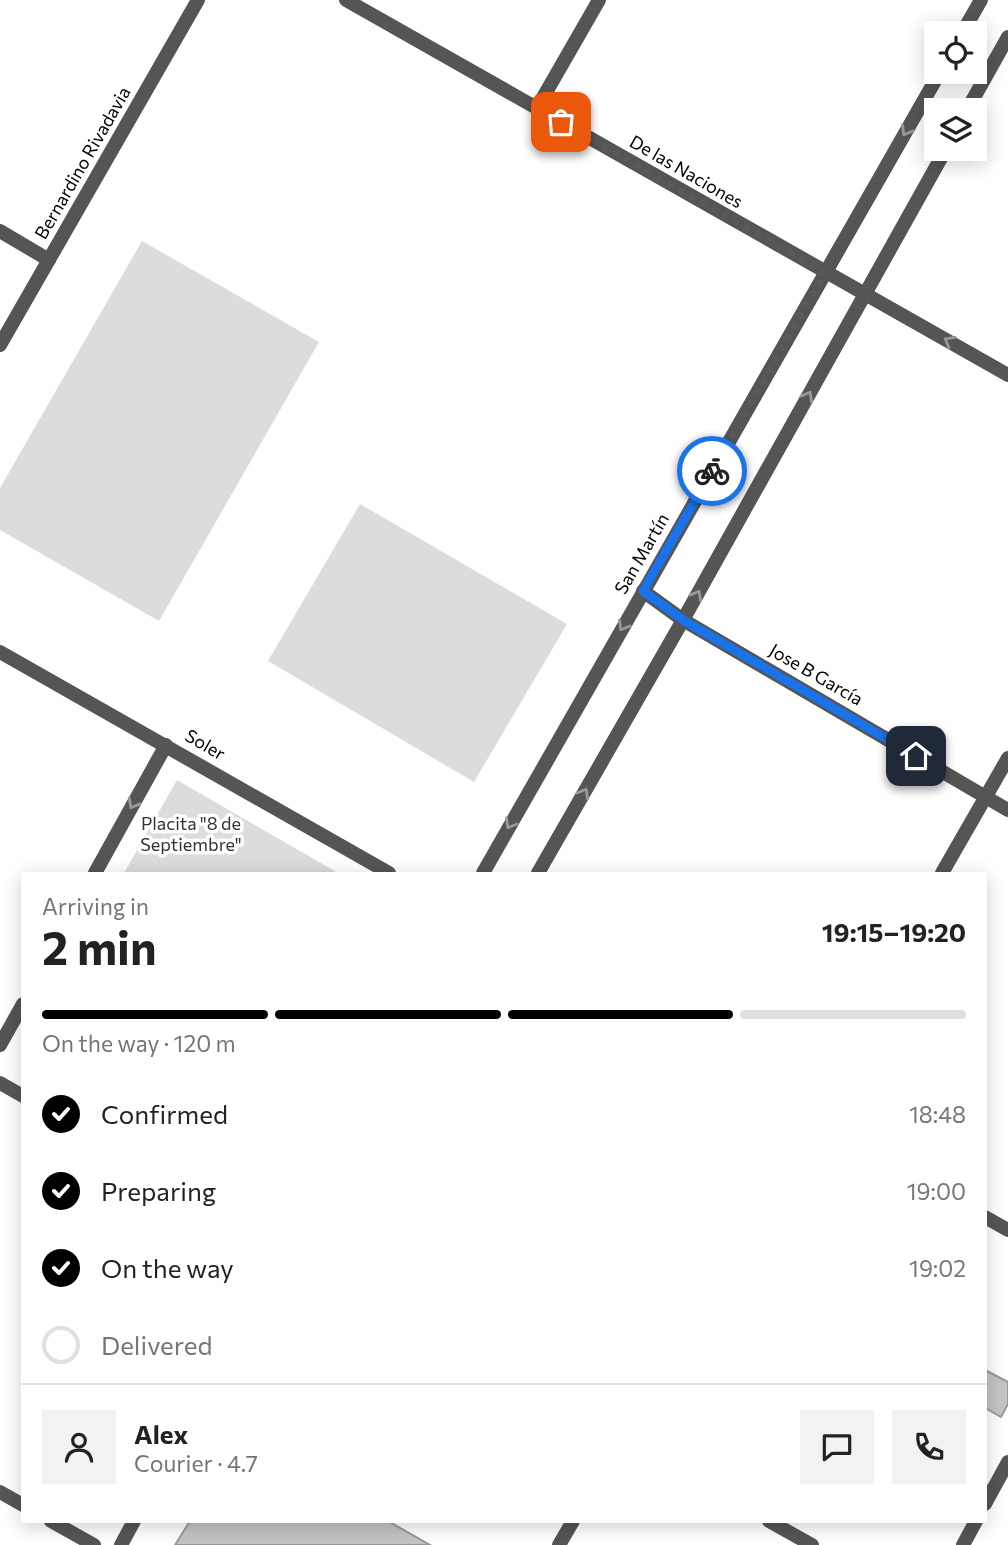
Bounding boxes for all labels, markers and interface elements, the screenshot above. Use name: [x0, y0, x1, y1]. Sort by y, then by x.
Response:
map controls: [924, 21, 987, 161]
button: locate: [924, 21, 987, 84]
street label: Bernardino Rivadavia: [29, 82, 135, 243]
pin: [531, 92, 591, 152]
button: layers: [924, 98, 987, 161]
icon: bag: [542, 103, 580, 141]
one-way arrow: [901, 124, 914, 136]
street label: De las Naciones: [626, 130, 747, 212]
one-way arrow: [943, 337, 956, 350]
one-way arrow: [800, 391, 813, 404]
courier: [677, 436, 747, 506]
icon: bike: [693, 452, 731, 490]
street label: San Martín: [609, 509, 673, 598]
one-way arrow: [689, 590, 702, 602]
one-way arrow: [618, 619, 631, 632]
street label: Jose B García: [766, 638, 867, 710]
street label: Soler: [182, 724, 229, 764]
pin: [886, 726, 946, 786]
icon: home: [897, 737, 935, 775]
one-way arrow: [576, 787, 589, 800]
one-way arrow: [128, 797, 141, 810]
park label: Placita "8 de Septiembre": [140, 812, 242, 855]
one-way arrow: [505, 817, 518, 829]
text: Arriving in: [42, 892, 149, 920]
text: 19:15–19:20: [822, 916, 966, 947]
text: 2 min: [42, 918, 157, 974]
text: On the way · 120 m: [42, 1029, 236, 1057]
icon: check: [42, 1095, 80, 1133]
text: Confirmed: [101, 1098, 228, 1129]
text: 18:48: [909, 1100, 966, 1128]
icon: check: [42, 1172, 80, 1210]
text: Preparing: [101, 1175, 216, 1206]
text: 19:00: [907, 1177, 966, 1205]
icon: check: [42, 1249, 80, 1287]
text: On the way: [101, 1252, 234, 1283]
text: 19:02: [909, 1254, 966, 1282]
text: Delivered: [101, 1329, 212, 1360]
button: person: [42, 1410, 116, 1484]
button: chat: [800, 1410, 874, 1484]
button: phone: [892, 1410, 966, 1484]
text: Alex: [134, 1418, 188, 1449]
text: Courier · 4.7: [134, 1449, 258, 1477]

